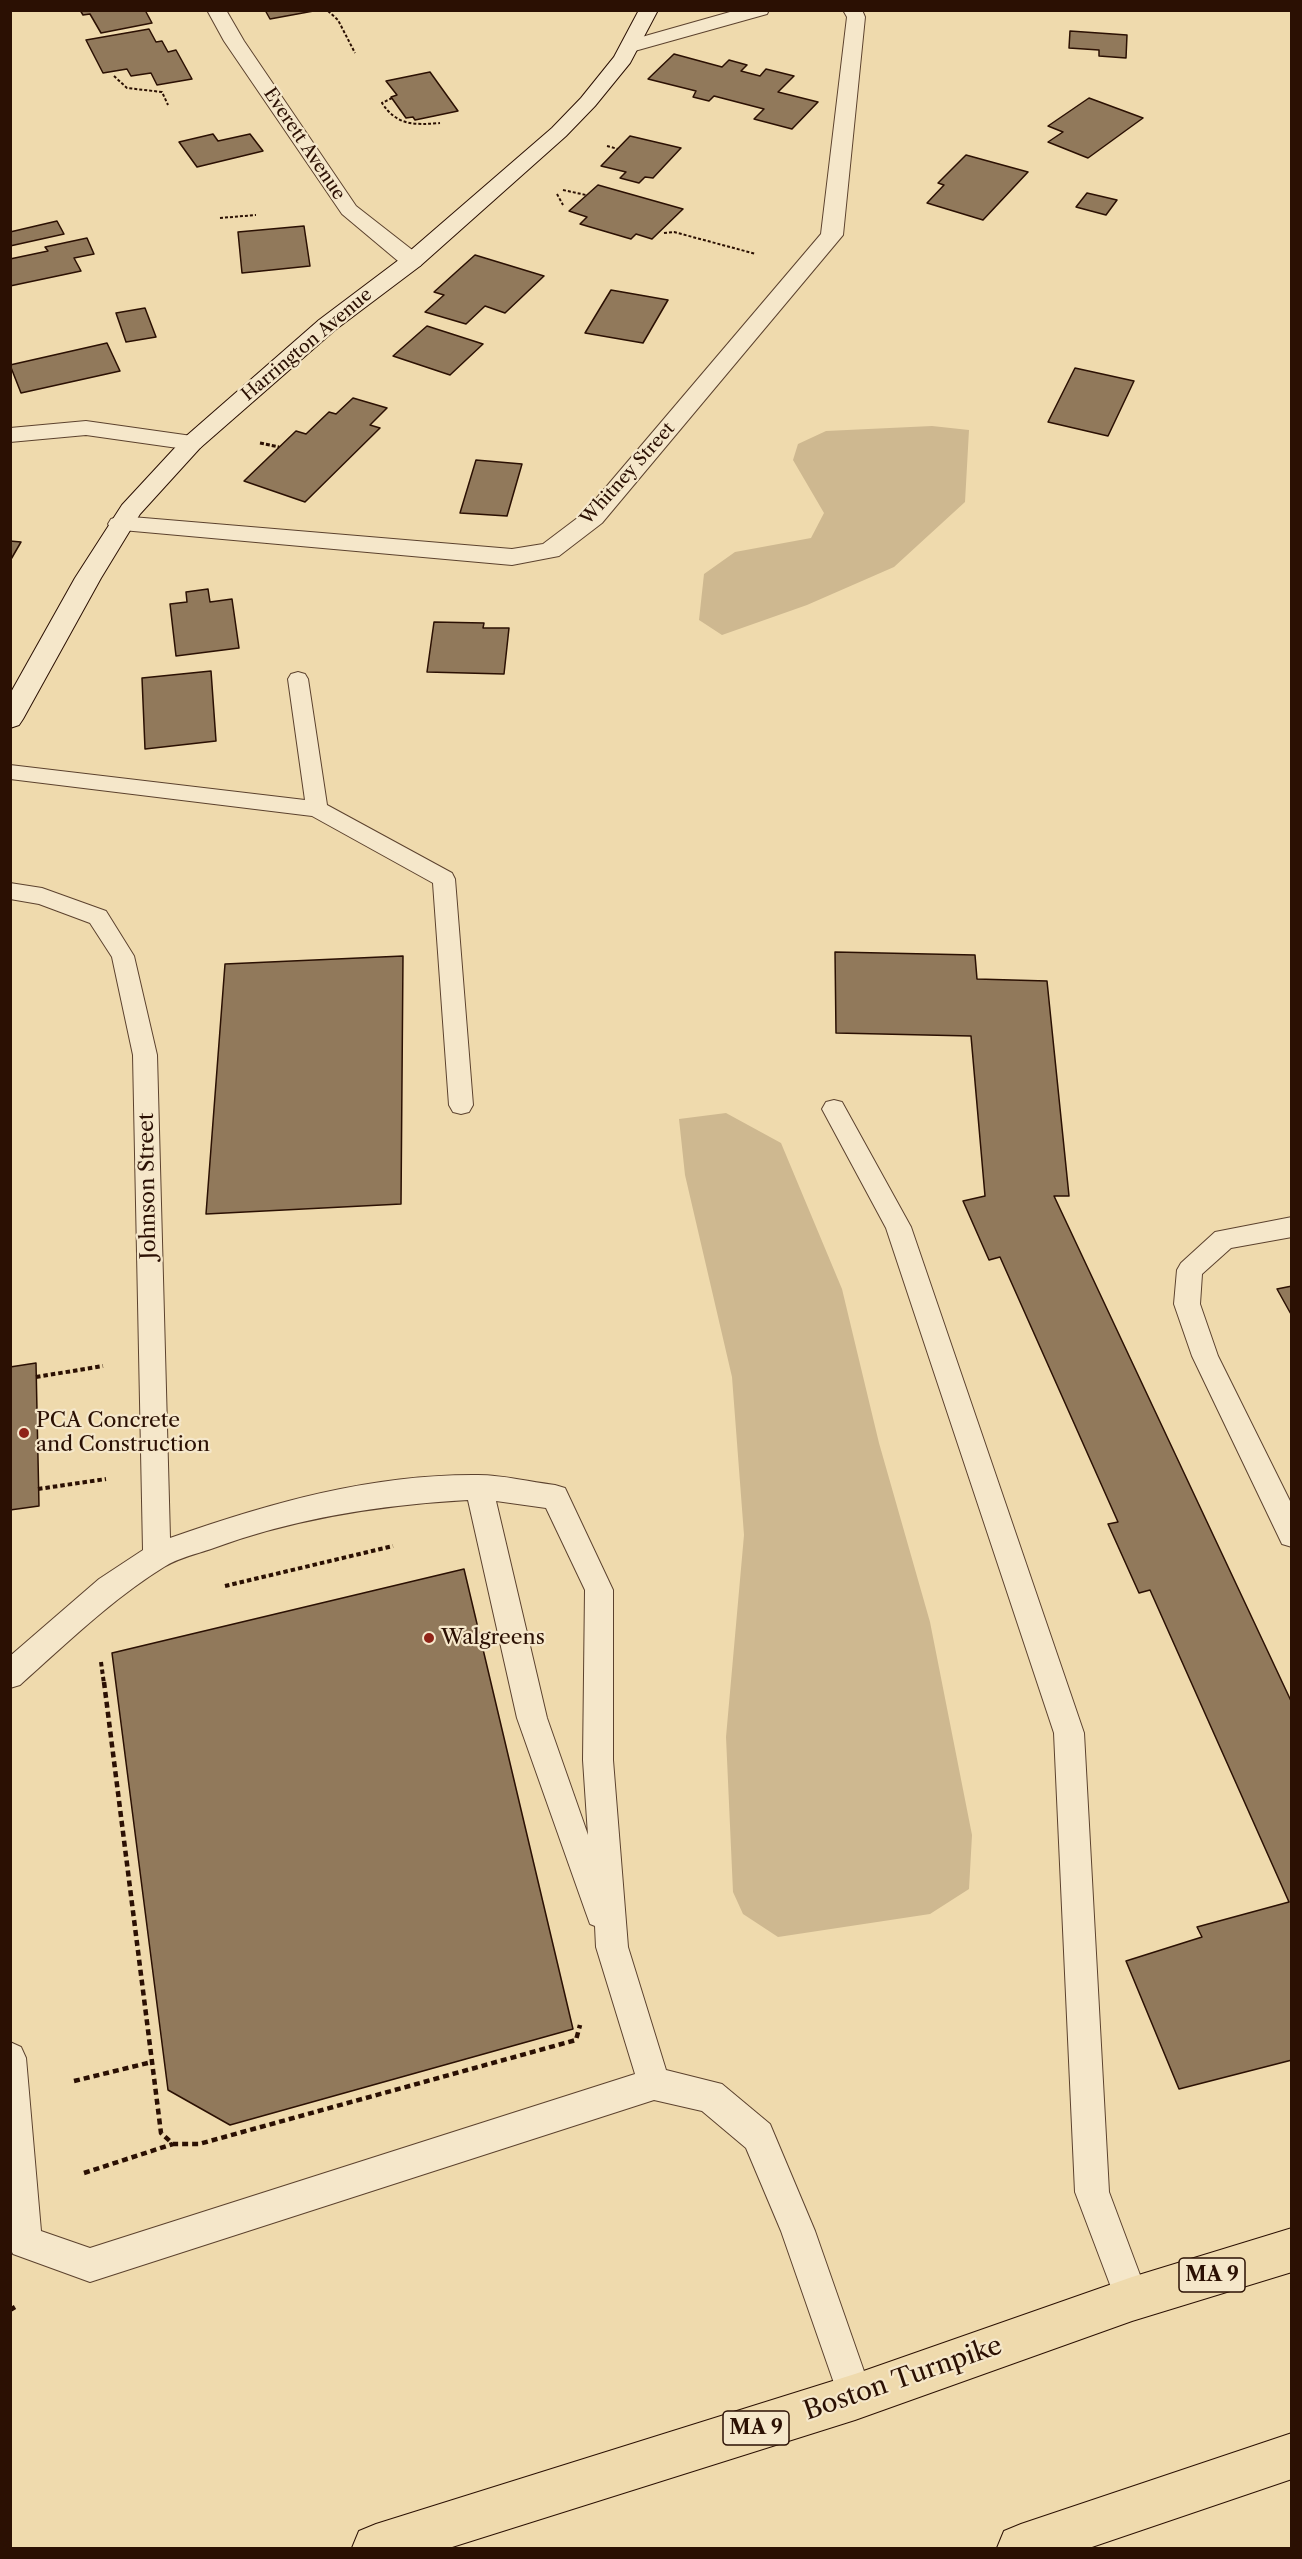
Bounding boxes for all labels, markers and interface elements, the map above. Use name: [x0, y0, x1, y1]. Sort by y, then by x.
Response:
street label: Everett Avenue: [259, 84, 349, 204]
street label: Harrington Avenue: [237, 284, 377, 406]
street label: Whitney Street: [576, 418, 680, 530]
street label: Johnson Street: [134, 1112, 162, 1260]
place label: PCA Concrete and Construction: [36, 1408, 210, 1458]
marker: PCA Concrete and Construction: [17, 1426, 31, 1440]
place label: Walgreens: [441, 1625, 545, 1651]
marker: Walgreens: [422, 1631, 436, 1645]
road number: MA 9: [1179, 2258, 1245, 2292]
street label: Boston Turnpike: [800, 2330, 1006, 2428]
road number: MA 9: [723, 2411, 789, 2445]

